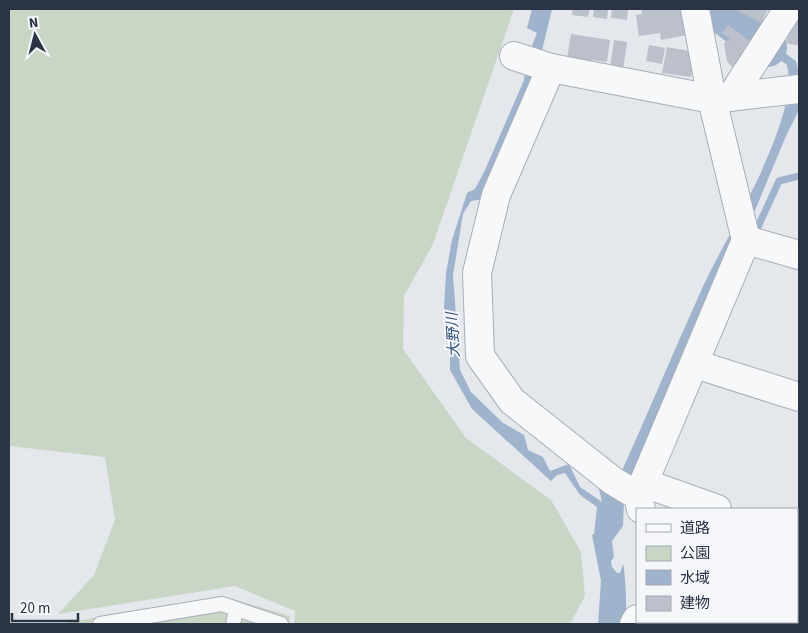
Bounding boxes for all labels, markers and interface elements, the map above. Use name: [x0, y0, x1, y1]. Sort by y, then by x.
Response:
north arrow: [10, 10, 60, 60]
text: N: [28, 13, 39, 34]
water label: 大野川: [442, 310, 465, 358]
legend: [636, 508, 798, 623]
text: 道路: [680, 518, 710, 539]
text: 公園: [680, 543, 710, 564]
text: 水域: [680, 568, 710, 589]
scale bar: [12, 590, 79, 622]
text: 建物: [680, 593, 710, 614]
text: 20 m: [20, 598, 50, 619]

